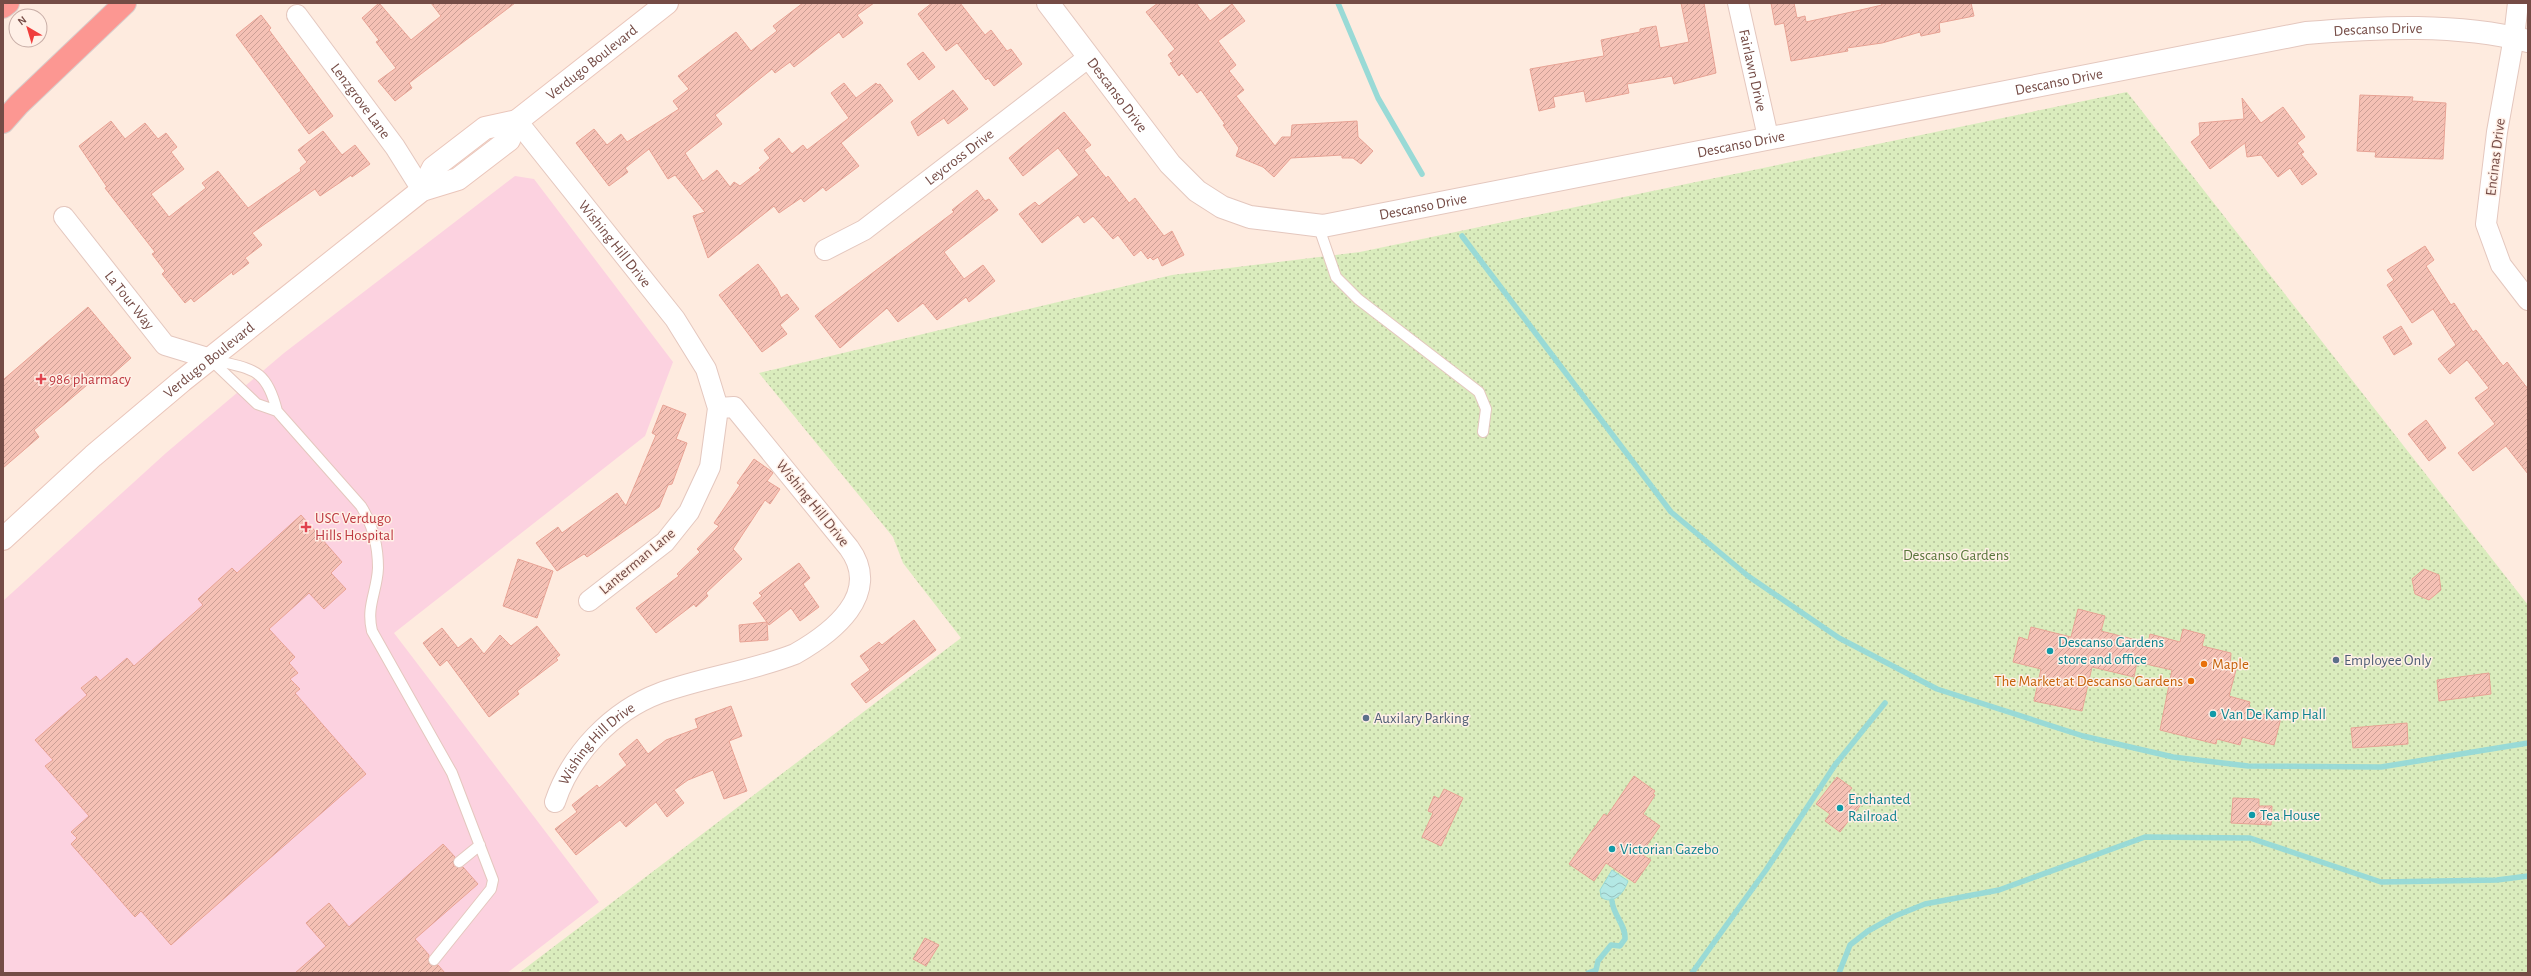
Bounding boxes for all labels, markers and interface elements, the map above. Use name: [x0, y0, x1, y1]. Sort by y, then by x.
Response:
north arrow: [8, 8, 48, 48]
text: N: [16, 14, 29, 27]
street label: Descanso Drive: [2333, 21, 2423, 39]
street label: Verdugo Boulevard: [544, 22, 641, 103]
street label: Fairlawn Drive: [1736, 28, 1769, 113]
street label: Descanso Drive: [1084, 55, 1150, 135]
street label: Lenzgrove Lane: [328, 61, 393, 142]
street label: Descanso Drive: [2014, 66, 2104, 98]
street label: Encinas Drive: [2483, 117, 2508, 197]
street label: Leycross Drive: [923, 126, 997, 188]
street label: Descanso Drive: [1696, 128, 1786, 160]
street label: Descanso Drive: [1378, 191, 1468, 223]
street label: Wishing Hill Drive: [575, 198, 654, 290]
street label: La Tour Way: [102, 268, 157, 333]
street label: Verdugo Boulevard: [161, 319, 257, 401]
place label: 986 pharmacy: [49, 372, 131, 387]
marker: 986 pharmacy: [36, 374, 46, 384]
street label: Wishing Hill Drive: [773, 457, 852, 549]
place label: USC Verdugo Hills Hospital: [315, 511, 394, 543]
marker: USC Verdugo Hills Hospital: [300, 521, 312, 533]
street label: Lanterman Lane: [597, 525, 678, 597]
park label: Descanso Gardens: [1903, 548, 2009, 563]
place label: Descanso Gardens store and office: [2058, 635, 2164, 667]
marker: Descanso Gardens store and office: [2045, 646, 2055, 656]
place label: Employee Only: [2344, 653, 2432, 668]
marker: Employee Only: [2331, 655, 2341, 665]
place label: Maple: [2212, 657, 2249, 672]
marker: Maple: [2199, 659, 2209, 669]
place label: The Market at Descanso Gardens: [1994, 674, 2183, 689]
marker: The Market at Descanso Gardens: [2186, 676, 2196, 686]
street label: Wishing Hill Drive: [556, 700, 638, 787]
place label: Van De Kamp Hall: [2221, 707, 2326, 722]
marker: Van De Kamp Hall: [2208, 709, 2218, 719]
place label: Auxilary Parking: [1374, 711, 1470, 726]
marker: Auxilary Parking: [1361, 713, 1371, 723]
place label: Enchanted Railroad: [1848, 792, 1910, 824]
marker: Enchanted Railroad: [1835, 803, 1845, 813]
place label: Tea House: [2260, 808, 2320, 823]
marker: Tea House: [2247, 810, 2257, 820]
place label: Victorian Gazebo: [1620, 842, 1719, 857]
marker: Victorian Gazebo: [1607, 844, 1617, 854]

